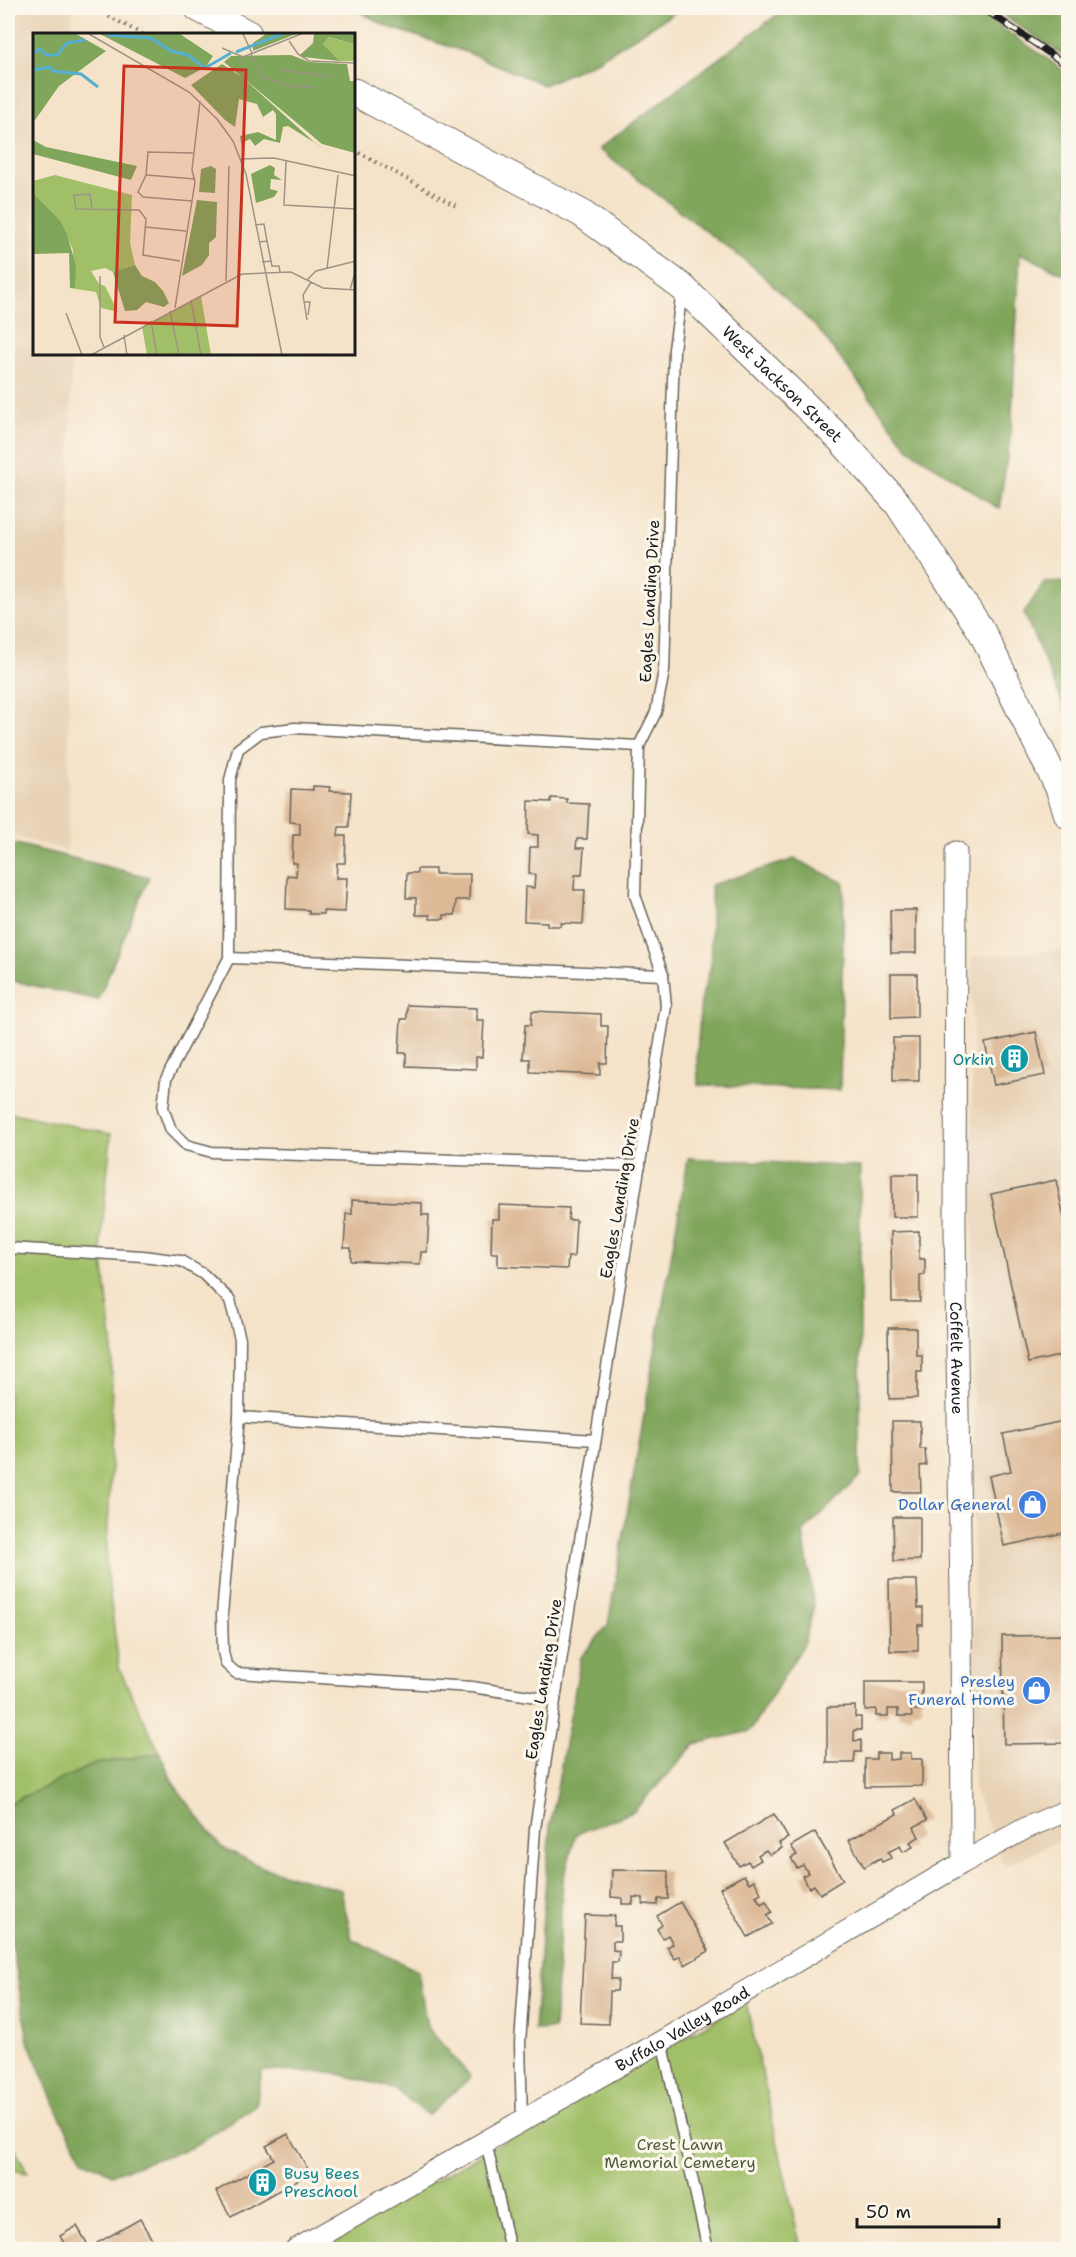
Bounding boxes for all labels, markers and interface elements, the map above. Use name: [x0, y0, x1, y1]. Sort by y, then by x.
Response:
inset map: [33, 33, 356, 356]
street label: West Jackson Street: [717, 321, 847, 447]
street label: Eagles Landing Drive: [635, 519, 664, 683]
building icon: Orkin: [999, 1043, 1031, 1075]
place label: Orkin: [953, 1049, 994, 1070]
street label: Eagles Landing Drive: [595, 1116, 644, 1280]
street label: Coffelt Avenue: [945, 1301, 968, 1415]
shop icon: Dollar General: [1016, 1488, 1048, 1520]
place label: Dollar General: [898, 1494, 1011, 1515]
street label: Eagles Landing Drive: [520, 1597, 567, 1761]
place label: Presley Funeral Home: [908, 1671, 1015, 1710]
shop icon: Presley Funeral Home: [1020, 1674, 1052, 1706]
street label: Buffalo Valley Road: [612, 1982, 753, 2076]
park label: Crest Lawn Memorial Cemetery: [604, 2134, 756, 2173]
place label: Busy Bees Preschool: [284, 2163, 360, 2202]
building icon: Busy Bees Preschool: [247, 2166, 279, 2198]
scale bar: [857, 2191, 1000, 2229]
text: 50 m: [866, 2200, 911, 2224]

